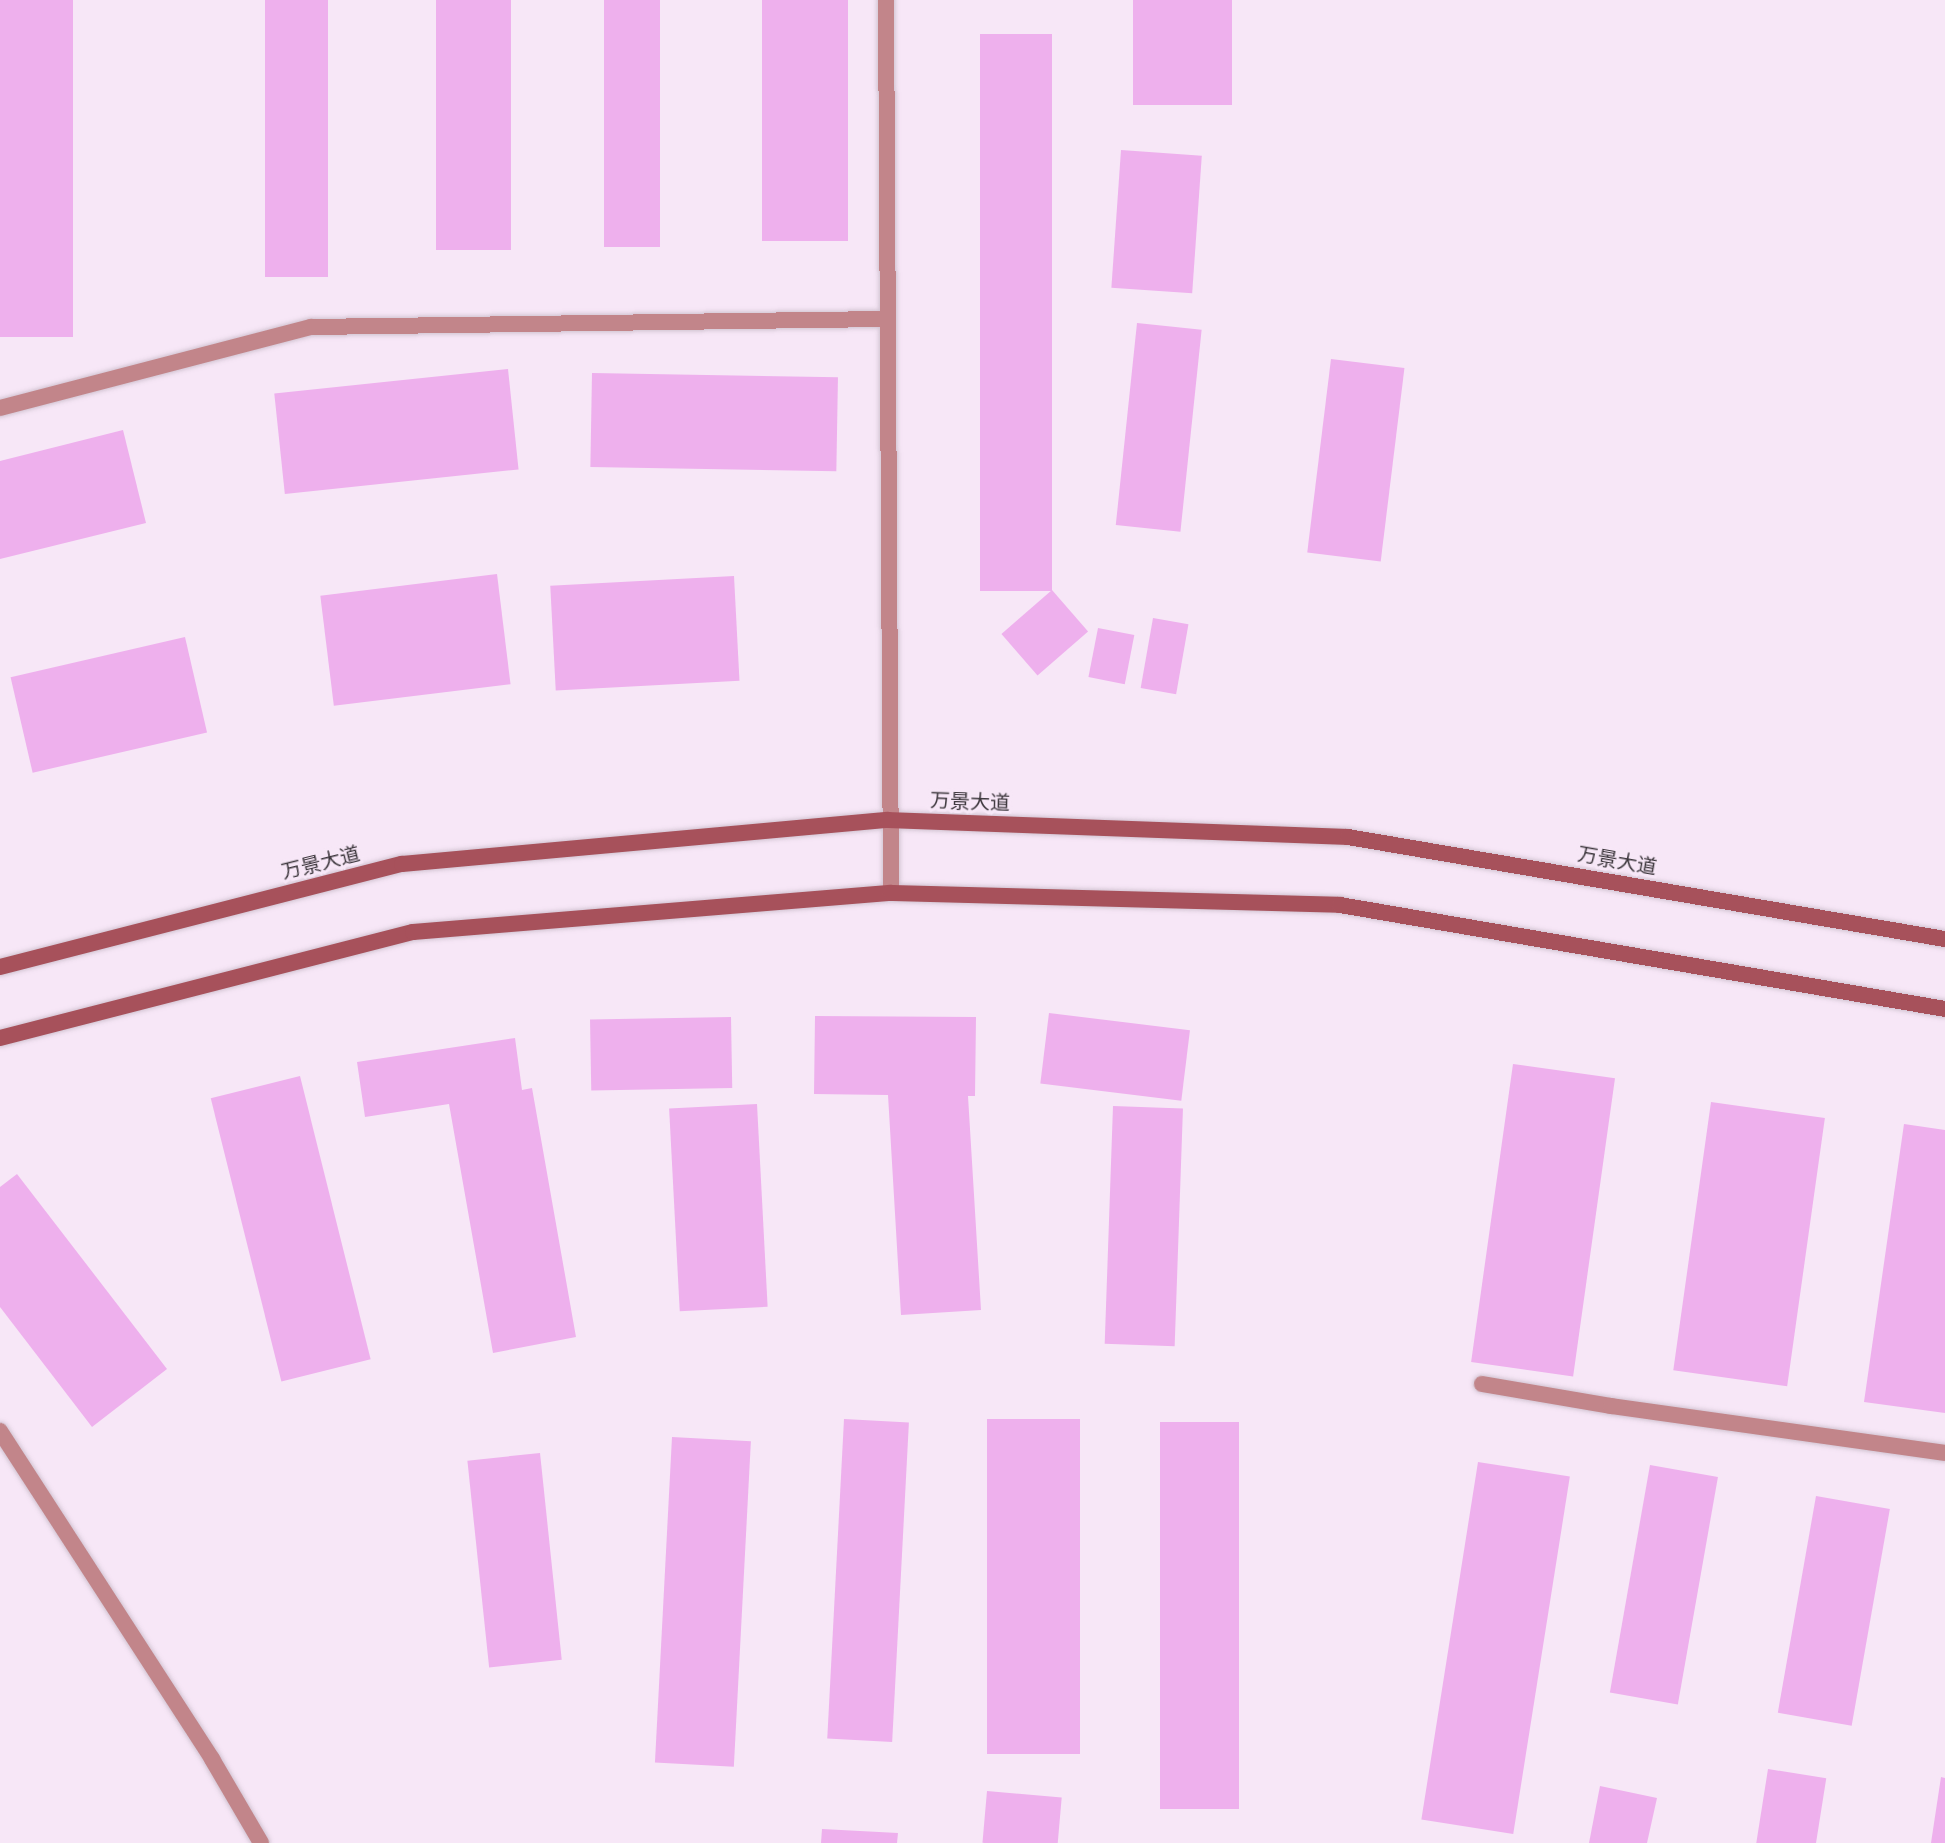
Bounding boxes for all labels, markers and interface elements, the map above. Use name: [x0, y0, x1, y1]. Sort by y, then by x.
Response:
street label: 万景大道: [930, 790, 1010, 816]
street label: 万景大道: [279, 843, 363, 885]
street label: 万景大道: [1576, 843, 1658, 881]

